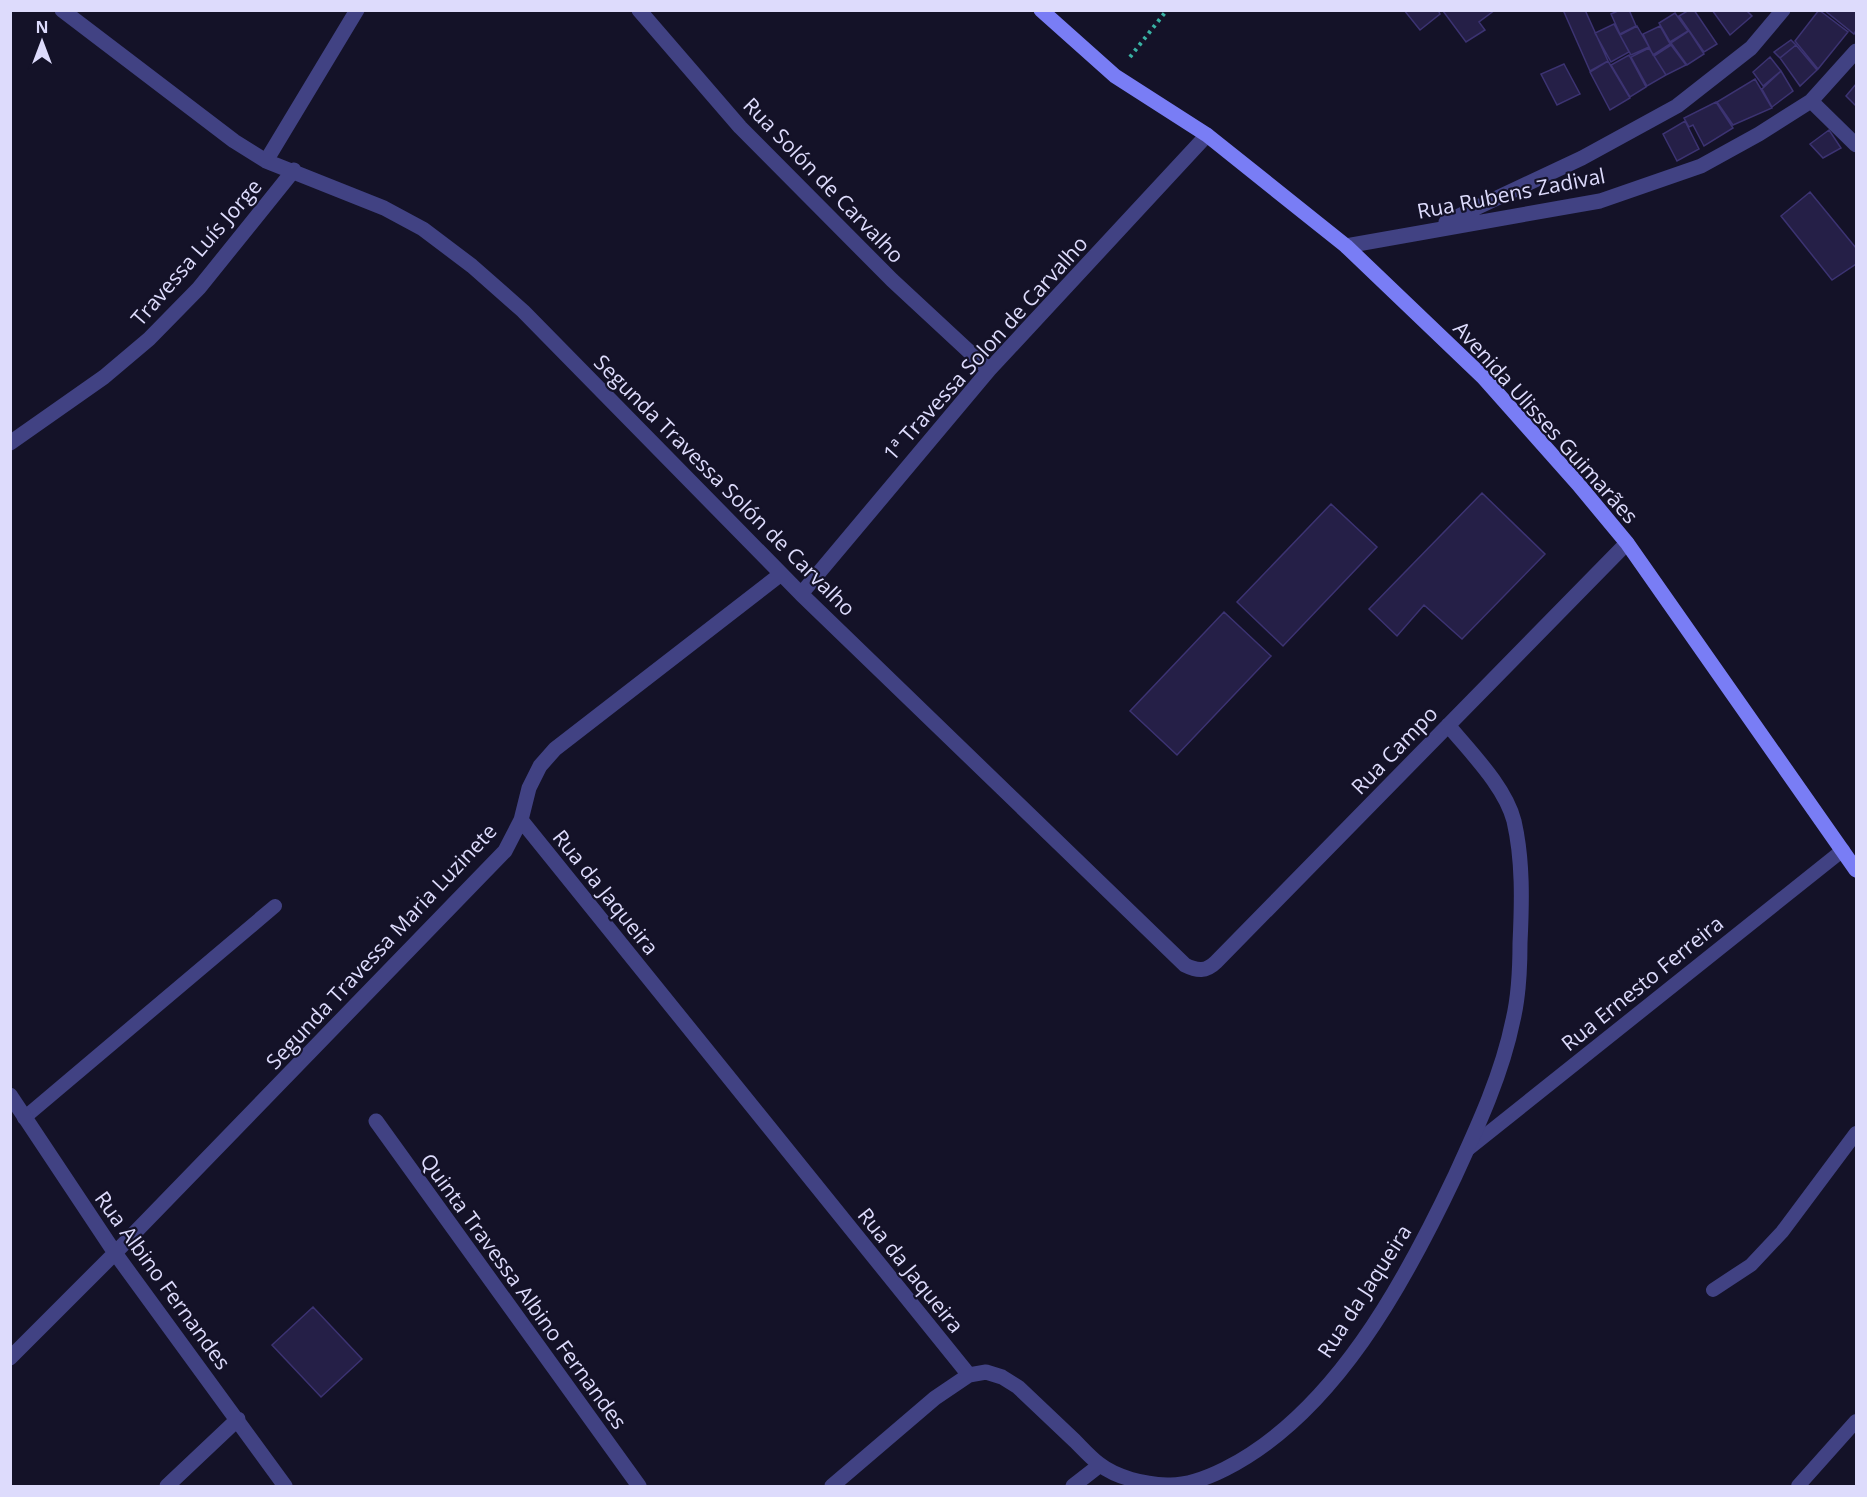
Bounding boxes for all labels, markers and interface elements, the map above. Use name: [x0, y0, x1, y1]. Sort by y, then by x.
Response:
north arrow: [12, 12, 72, 72]
text: N: [35, 16, 49, 38]
street label: Rua Solón de Carvalho: [738, 91, 910, 269]
street label: Rua Rubens Zadival: [1415, 161, 1607, 225]
street label: Travessa Luís Jorge: [124, 173, 268, 331]
street label: 1ª Travessa Solon de Carvalho: [877, 230, 1093, 466]
street label: Avenida Ulisses Guimarães: [1447, 315, 1645, 529]
street label: Segunda Travessa Solón de Carvalho: [588, 348, 862, 622]
street label: Rua Campo: [1345, 700, 1443, 800]
street label: Segunda Travessa Maria Luzinete: [260, 817, 502, 1075]
street label: Rua da Jaqueira: [547, 824, 665, 960]
street label: Rua Ernesto Ferreira: [1555, 909, 1729, 1057]
street label: Quinta Travessa Albino Fernandes: [414, 1148, 634, 1434]
street label: Rua Albino Fernandes: [89, 1185, 237, 1375]
street label: Rua da Jaqueira: [852, 1202, 970, 1338]
street label: Rua da Jaqueira: [1311, 1219, 1417, 1363]

